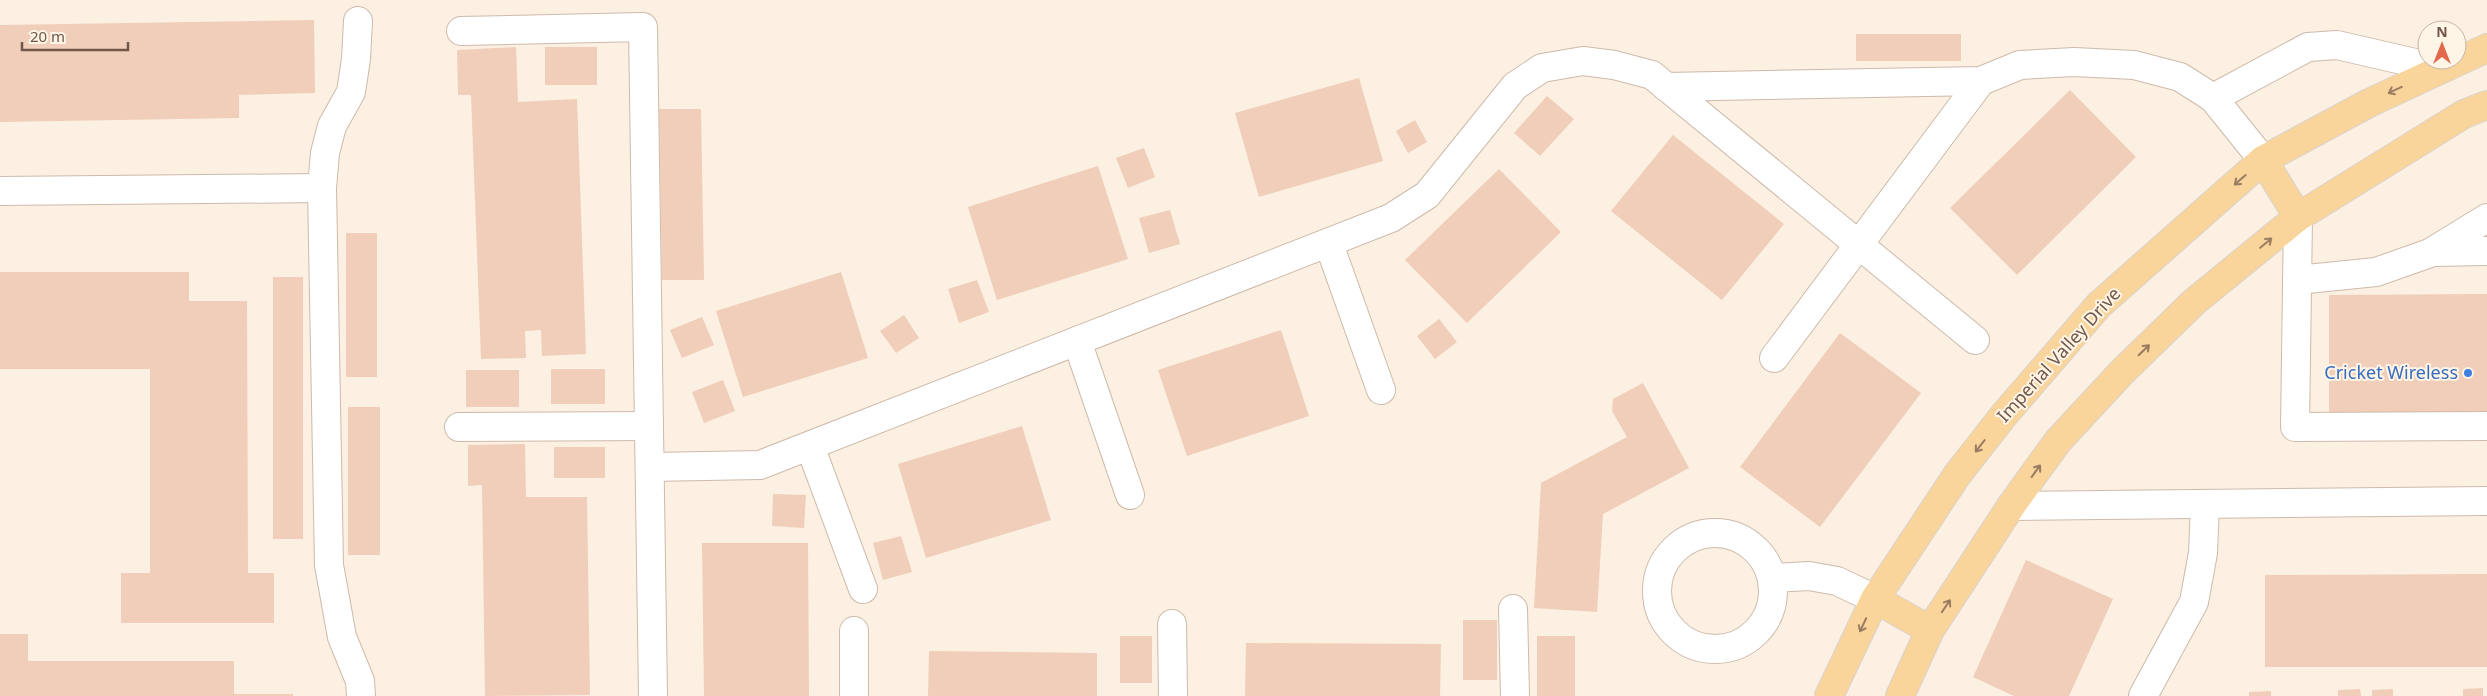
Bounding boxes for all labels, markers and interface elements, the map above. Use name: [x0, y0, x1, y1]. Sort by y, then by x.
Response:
scale bar: [22, 20, 129, 52]
north arrow: [2417, 20, 2467, 70]
text: N: [2436, 22, 2448, 41]
text: 20 m: [30, 26, 65, 46]
one-way arrow: [2388, 86, 2403, 96]
one-way arrow: [2233, 174, 2246, 186]
one-way arrow: [2259, 237, 2272, 248]
street label: Imperial Valley Drive: [1991, 282, 2125, 427]
one-way arrow: [2138, 344, 2151, 356]
place label: Cricket Wireless: [2324, 360, 2458, 384]
marker: Cricket Wireless: [2462, 367, 2474, 379]
one-way arrow: [1975, 439, 1986, 452]
one-way arrow: [2031, 464, 2041, 478]
one-way arrow: [1941, 599, 1951, 613]
one-way arrow: [1857, 617, 1867, 632]

